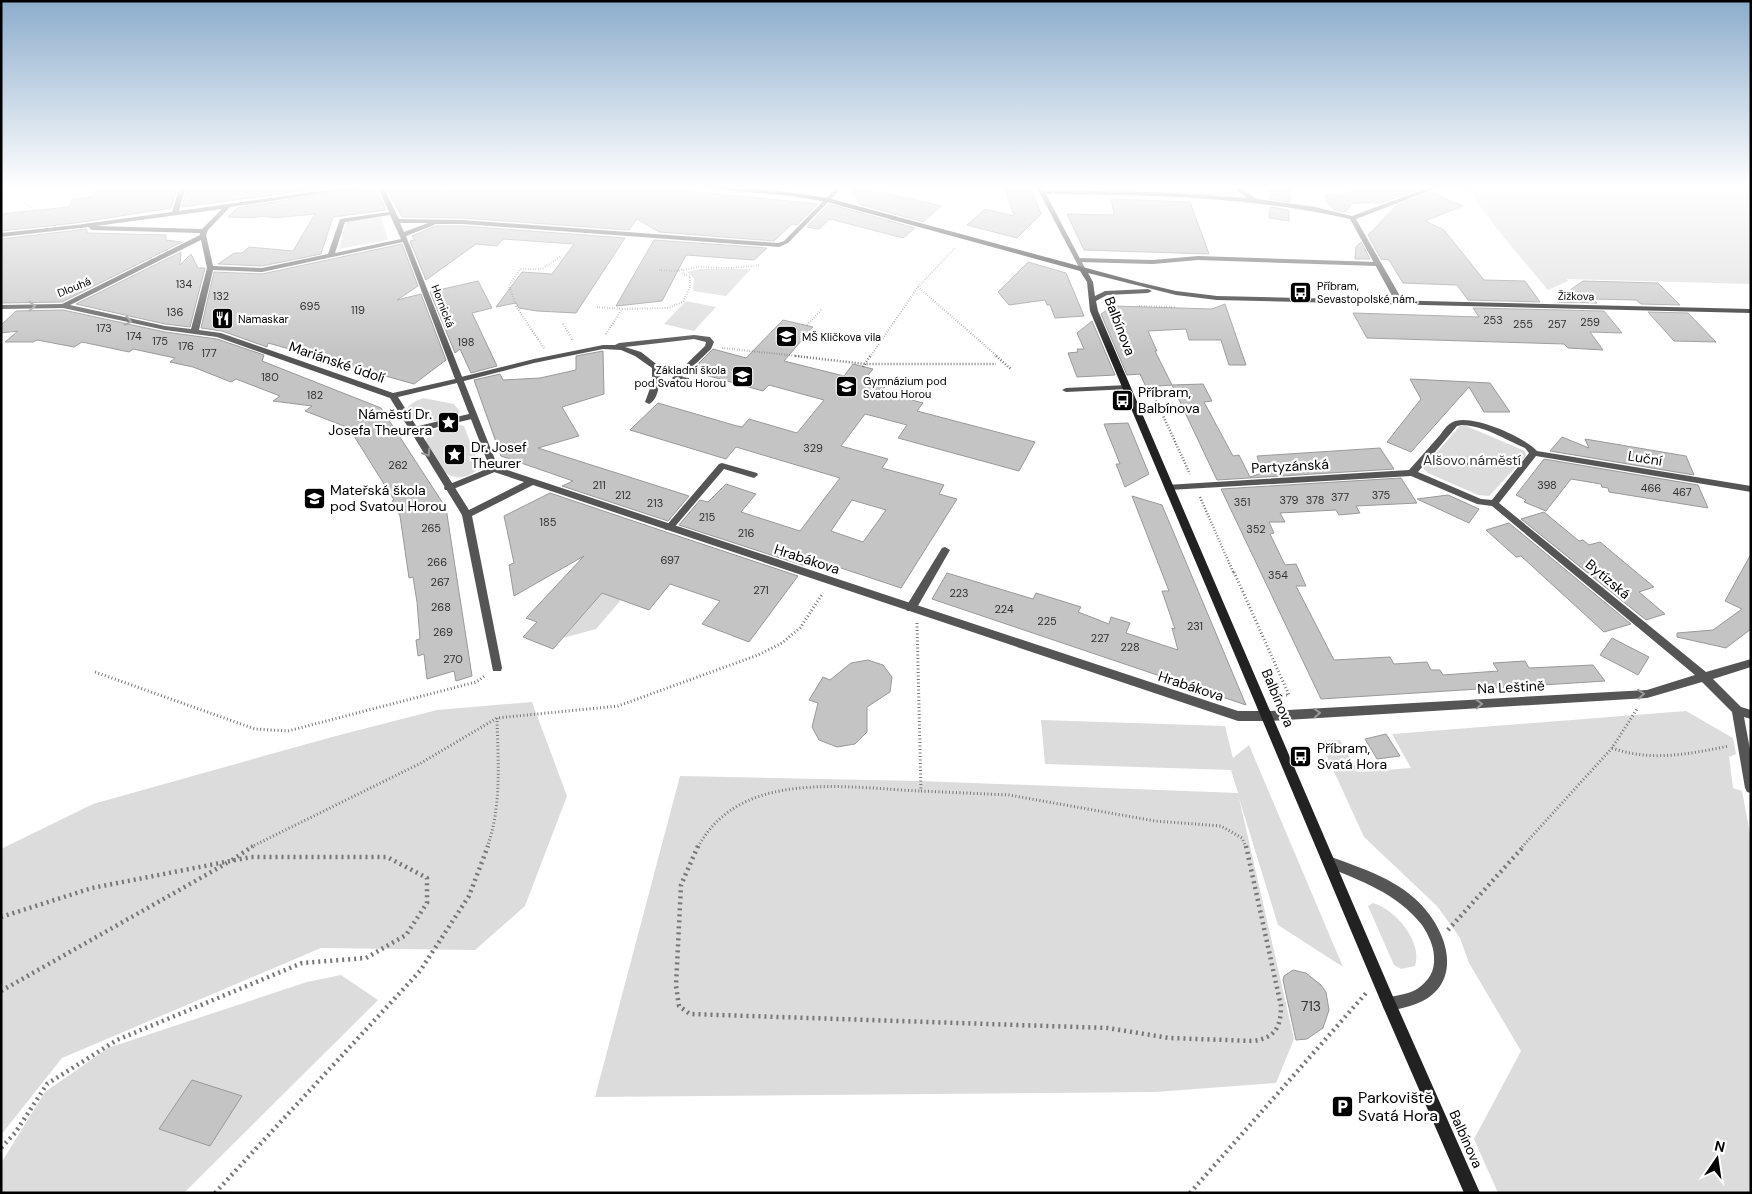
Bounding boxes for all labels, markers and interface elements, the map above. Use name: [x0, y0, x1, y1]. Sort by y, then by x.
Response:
street label: Dlouhá: [55, 274, 93, 300]
house number: 134: [176, 277, 193, 291]
place label: Příbram, Sevastopolské nám.: [1317, 279, 1417, 306]
bus stop icon: Příbram, Sevastopolské nám.: [1289, 280, 1313, 304]
street label: Hornická: [428, 283, 458, 329]
house number: 132: [213, 289, 229, 303]
street label: Žižkova: [1558, 289, 1594, 303]
street label: Balbínova: [1101, 294, 1139, 358]
house number: 695: [300, 299, 320, 313]
one-way arrow: [28, 301, 36, 311]
house number: 119: [351, 303, 365, 317]
house number: 136: [167, 305, 184, 319]
restaurant icon: Namaskar: [210, 307, 234, 331]
place label: Namaskar: [238, 312, 288, 326]
house number: 253: [1483, 313, 1503, 327]
one-way arrow: [123, 315, 132, 325]
house number: 259: [1580, 315, 1600, 329]
house number: 255: [1513, 317, 1533, 331]
house number: 257: [1548, 317, 1566, 331]
house number: 173: [96, 321, 112, 335]
school or university icon: MŠ Kličkova vila: [774, 325, 798, 349]
house number: 174: [126, 329, 142, 343]
place label: MŠ Kličkova vila: [802, 330, 881, 344]
house number: 175: [152, 334, 168, 348]
house number: 198: [458, 335, 474, 349]
street label: Mariánské údolí: [287, 337, 388, 387]
house number: 176: [178, 339, 194, 353]
house number: 177: [201, 346, 217, 360]
place label: Základní škola pod Svatou Horou: [634, 363, 726, 390]
school or university icon: Základní škola pod Svatou Horou: [730, 364, 754, 388]
house number: 180: [261, 370, 279, 384]
place label: Gymnázium pod Svatou Horou: [863, 374, 947, 401]
school or university icon: Gymnázium pod Svatou Horou: [835, 375, 859, 399]
place label: Příbram, Balbínova: [1138, 383, 1200, 417]
house number: 182: [307, 388, 323, 402]
bus stop icon: Příbram, Balbínova: [1110, 388, 1134, 412]
place label: Náměstí Dr. Josefa Theurera: [328, 405, 432, 439]
place icon: Náměstí Dr. Josefa Theurera: [436, 410, 460, 434]
place label: Dr. Josef Theurer: [471, 438, 527, 472]
house number: 329: [803, 441, 823, 455]
place icon: Dr. Josef Theurer: [443, 443, 467, 467]
street label: Luční: [1627, 446, 1664, 470]
one-way arrow: [421, 447, 431, 456]
park label: Alšovo náměstí: [1423, 451, 1522, 469]
street label: Partyzánská: [1251, 455, 1329, 477]
house number: 262: [388, 458, 408, 472]
house number: 211: [592, 478, 606, 492]
house number: 398: [1537, 478, 1557, 492]
place label: Mateřská škola pod Svatou Horou: [330, 481, 447, 515]
house number: 466: [1641, 481, 1661, 495]
house number: 467: [1672, 485, 1692, 499]
school or university icon: Mateřská škola pod Svatou Horou: [302, 486, 326, 510]
house number: 212: [615, 488, 631, 502]
house number: 375: [1372, 488, 1391, 502]
house number: 377: [1331, 490, 1349, 504]
house number: 379: [1280, 493, 1298, 507]
house number: 378: [1306, 493, 1324, 507]
house number: 351: [1234, 495, 1250, 509]
house number: 213: [647, 496, 663, 510]
house number: 215: [699, 510, 716, 524]
house number: 185: [540, 515, 557, 529]
house number: 265: [421, 521, 441, 535]
house number: 352: [1246, 522, 1266, 536]
house number: 216: [738, 526, 754, 540]
street label: Hrabákova: [772, 540, 842, 578]
house number: 697: [660, 553, 680, 567]
house number: 266: [427, 555, 447, 569]
street label: Bytízská: [1582, 555, 1634, 603]
house number: 354: [1268, 568, 1288, 582]
house number: 267: [431, 575, 450, 589]
house number: 271: [753, 583, 769, 597]
house number: 223: [949, 586, 969, 600]
house number: 268: [431, 600, 451, 614]
house number: 224: [994, 602, 1014, 616]
house number: 225: [1037, 614, 1057, 628]
house number: 231: [1187, 619, 1203, 633]
house number: 269: [433, 625, 453, 639]
house number: 227: [1091, 631, 1109, 645]
house number: 228: [1120, 640, 1140, 654]
house number: 270: [443, 652, 463, 666]
street label: Balbínova: [1258, 666, 1298, 730]
street label: Hrabákova: [1156, 667, 1226, 705]
street label: Na Leštině: [1477, 676, 1545, 698]
one-way arrow: [1637, 689, 1645, 700]
one-way arrow: [1475, 698, 1483, 709]
one-way arrow: [1313, 708, 1321, 719]
place label: Příbram, Svatá Hora: [1317, 739, 1387, 773]
bus stop icon: Příbram, Svatá Hora: [1289, 744, 1313, 768]
house number: 713: [1301, 997, 1321, 1015]
place label: Parkoviště Svatá Hora: [1358, 1087, 1438, 1126]
parking icon: Parkoviště Svatá Hora: [1330, 1094, 1354, 1118]
street label: Balbínova: [1445, 1107, 1487, 1171]
north arrow: [1692, 1134, 1742, 1184]
text: N: [1713, 1136, 1727, 1156]

